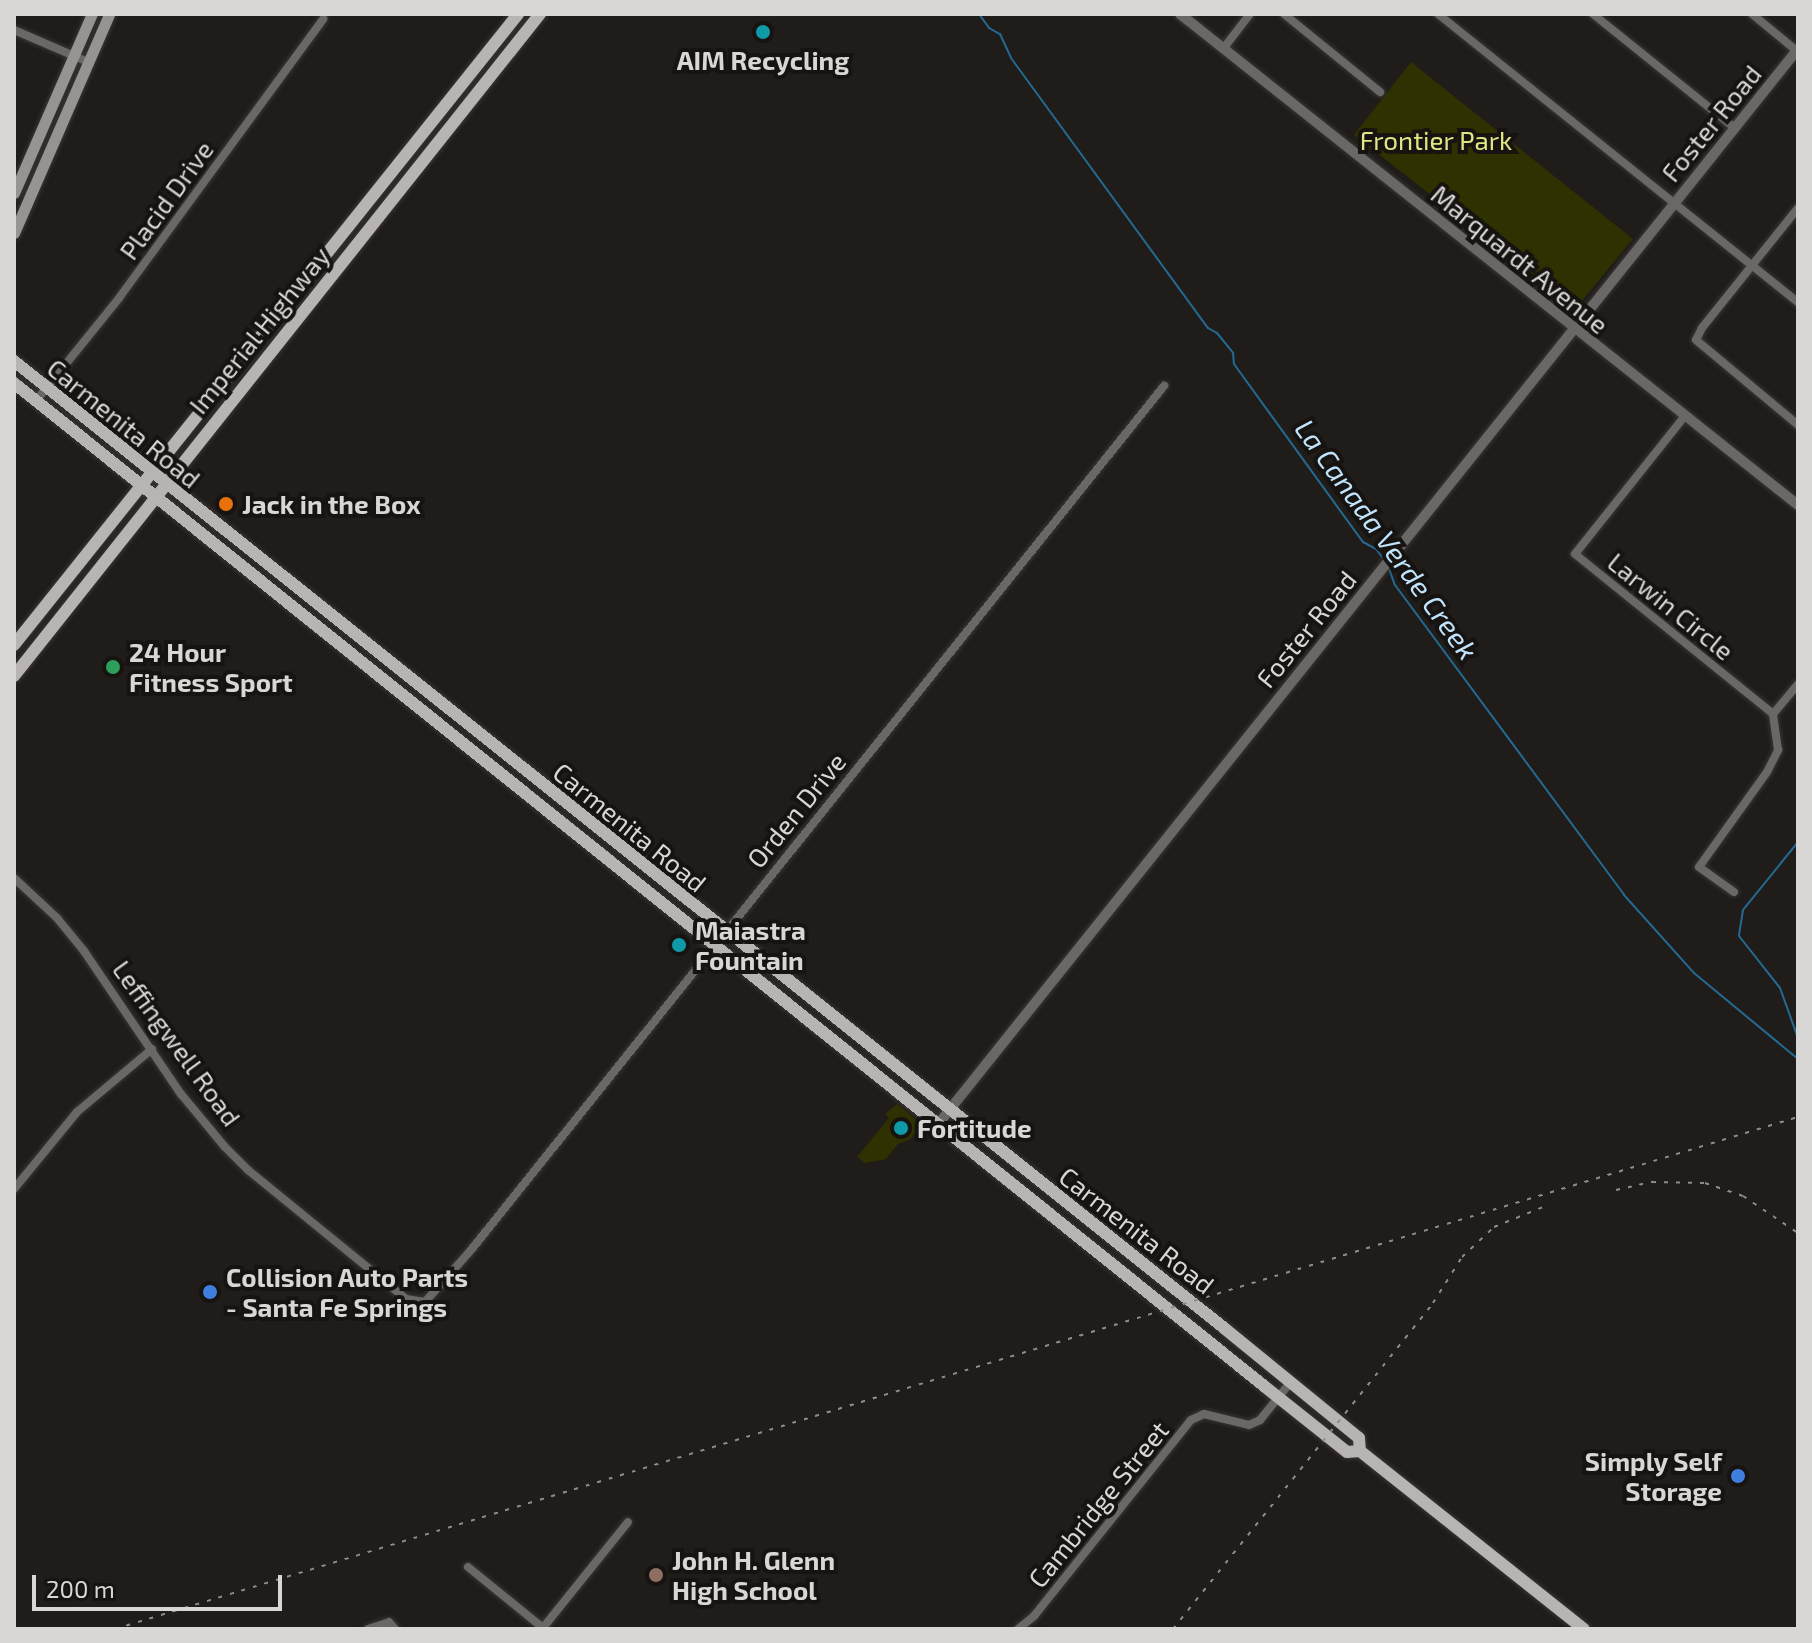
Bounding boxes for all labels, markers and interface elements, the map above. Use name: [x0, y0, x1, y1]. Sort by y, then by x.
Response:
marker: AIM Recycling: [754, 23, 772, 41]
place label: AIM Recycling: [677, 44, 849, 76]
street label: Foster Road: [1654, 58, 1768, 188]
park label: Frontier Park: [1359, 124, 1513, 156]
street label: Placid Drive: [113, 135, 219, 265]
street label: Marquardt Avenue: [1425, 178, 1615, 340]
street label: Imperial Highway: [182, 240, 336, 420]
street label: Carmenita Road: [41, 352, 207, 494]
water label: La Canada Verde Creek: [1288, 412, 1486, 666]
place label: Jack in the Box: [242, 488, 421, 520]
marker: Jack in the Box: [217, 495, 235, 513]
street label: Larwin Circle: [1602, 546, 1740, 666]
street label: Foster Road: [1249, 564, 1363, 694]
place label: 24 Hour Fitness Sport: [129, 636, 293, 698]
marker: 24 Hour Fitness Sport: [104, 658, 122, 676]
street label: Orden Drive: [740, 746, 852, 874]
street label: Carmenita Road: [547, 756, 713, 898]
place label: Maiastra Fountain: [695, 914, 806, 976]
marker: Maiastra Fountain: [670, 936, 688, 954]
street label: Leffingwell Road: [106, 954, 248, 1132]
place label: Fortitude: [917, 1112, 1032, 1144]
marker: Fortitude: [892, 1119, 910, 1137]
street label: Carmenita Road: [1053, 1160, 1221, 1300]
place label: Collision Auto Parts - Santa Fe Springs: [226, 1261, 469, 1322]
marker: Collision Auto Parts - Santa Fe Springs: [201, 1283, 219, 1301]
street label: Cambridge Street: [1021, 1415, 1175, 1593]
place label: Simply Self Storage: [1584, 1445, 1722, 1506]
marker: Simply Self Storage: [1729, 1467, 1747, 1485]
place label: John H. Glenn High School: [672, 1544, 835, 1606]
scale bar: [36, 1559, 286, 1609]
marker: John H. Glenn High School: [647, 1566, 665, 1584]
text: 200 m: [46, 1574, 115, 1603]

